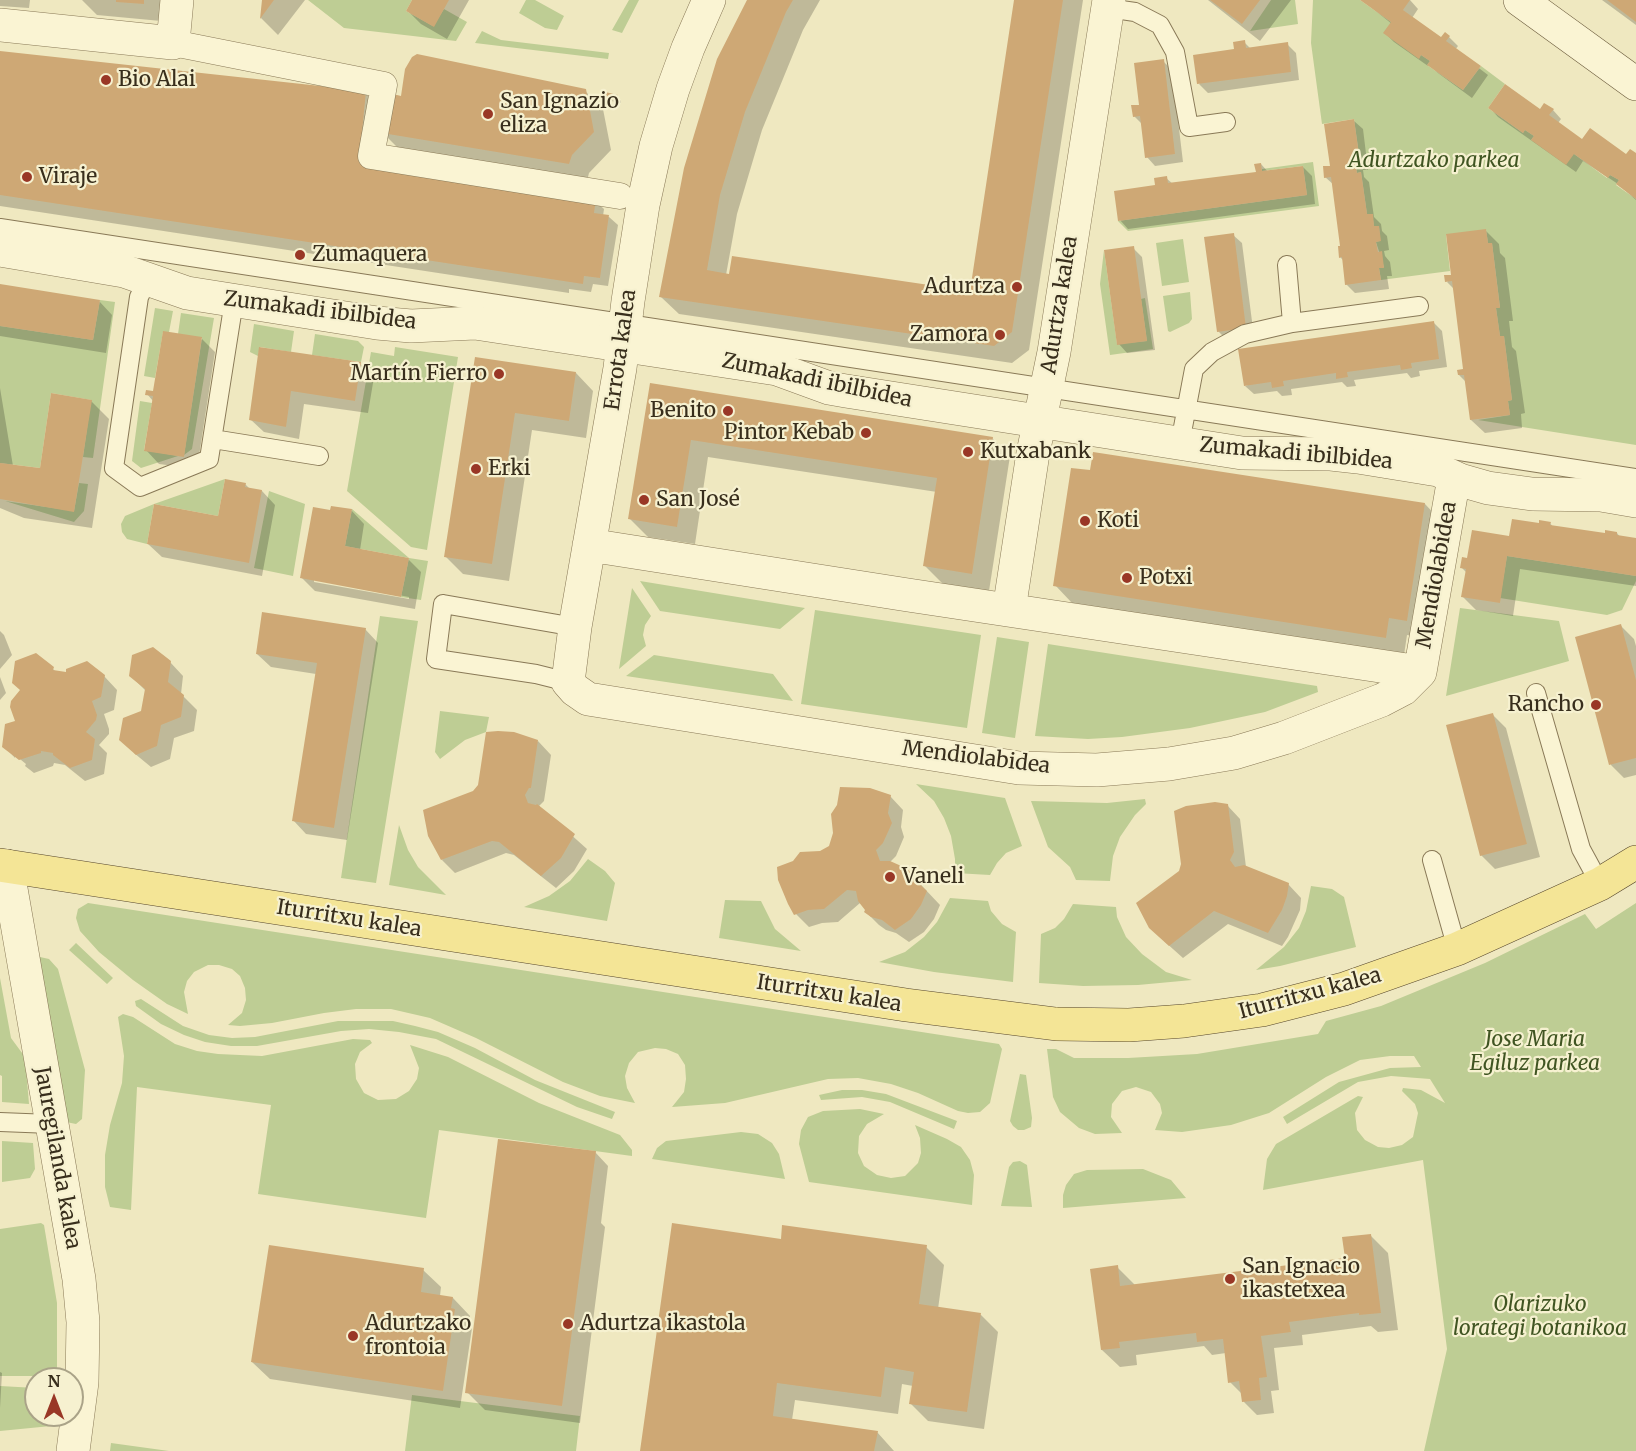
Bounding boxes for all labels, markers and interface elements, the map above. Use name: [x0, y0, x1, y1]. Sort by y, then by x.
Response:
place label: Bio Alai: [118, 67, 196, 93]
marker: Bio Alai: [99, 73, 113, 87]
place label: San Ignazio eliza: [500, 89, 619, 139]
marker: San Ignazio eliza: [481, 107, 495, 121]
park label: Adurtzako parkea: [1349, 148, 1519, 174]
place label: Viraje: [39, 164, 97, 190]
marker: Viraje: [20, 170, 34, 184]
street label: Adurtza kalea: [1037, 234, 1083, 376]
place label: Zumaquera: [312, 242, 427, 268]
marker: Zumaquera: [293, 248, 307, 262]
place label: Adurtza: [924, 274, 1005, 300]
marker: Adurtza: [1010, 280, 1024, 294]
street label: Zumakadi ibilbidea: [222, 287, 418, 335]
street label: Errota kalea: [600, 288, 642, 412]
place label: Zamora: [909, 322, 988, 348]
marker: Zamora: [993, 328, 1007, 342]
street label: Zumakadi ibilbidea: [720, 349, 914, 413]
place label: Martín Fierro: [351, 361, 487, 387]
marker: Martín Fierro: [492, 367, 506, 381]
place label: Benito: [650, 398, 716, 424]
marker: Benito: [721, 404, 735, 418]
place label: Pintor Kebab: [724, 420, 854, 446]
marker: Pintor Kebab: [859, 426, 873, 440]
street label: Zumakadi ibilbidea: [1198, 433, 1394, 475]
place label: Kutxabank: [980, 439, 1091, 465]
marker: Kutxabank: [961, 445, 975, 459]
place label: Erki: [488, 456, 531, 482]
marker: Erki: [469, 462, 483, 476]
place label: San José: [656, 487, 740, 513]
marker: San José: [637, 493, 651, 507]
street label: Mendiolabidea: [1412, 500, 1462, 650]
place label: Koti: [1097, 508, 1139, 534]
marker: Koti: [1078, 514, 1092, 528]
place label: Potxi: [1139, 565, 1192, 591]
marker: Potxi: [1120, 571, 1134, 585]
place label: Rancho: [1508, 692, 1584, 718]
marker: Rancho: [1589, 698, 1603, 712]
street label: Mendiolabidea: [901, 736, 1051, 780]
place label: Vaneli: [902, 864, 964, 890]
marker: Vaneli: [883, 870, 897, 884]
street label: Iturritxu kalea: [275, 895, 423, 943]
street label: Iturritxu kalea: [1236, 963, 1384, 1025]
street label: Iturritxu kalea: [755, 970, 903, 1018]
park label: Jose Maria Egiluz parkea: [1470, 1027, 1600, 1077]
street label: Jauregilanda kalea: [29, 1065, 85, 1251]
place label: San Ignacio ikastetxea: [1242, 1254, 1360, 1304]
marker: San Ignacio ikastetxea: [1223, 1272, 1237, 1286]
park label: Olarizuko lorategi botanikoa: [1453, 1292, 1627, 1342]
place label: Adurtzako frontoia: [365, 1311, 471, 1361]
place label: Adurtza ikastola: [580, 1311, 745, 1337]
marker: Adurtza ikastola: [561, 1317, 575, 1331]
marker: Adurtzako frontoia: [346, 1329, 360, 1343]
north arrow: [24, 1367, 84, 1427]
text: N: [48, 1371, 60, 1391]

